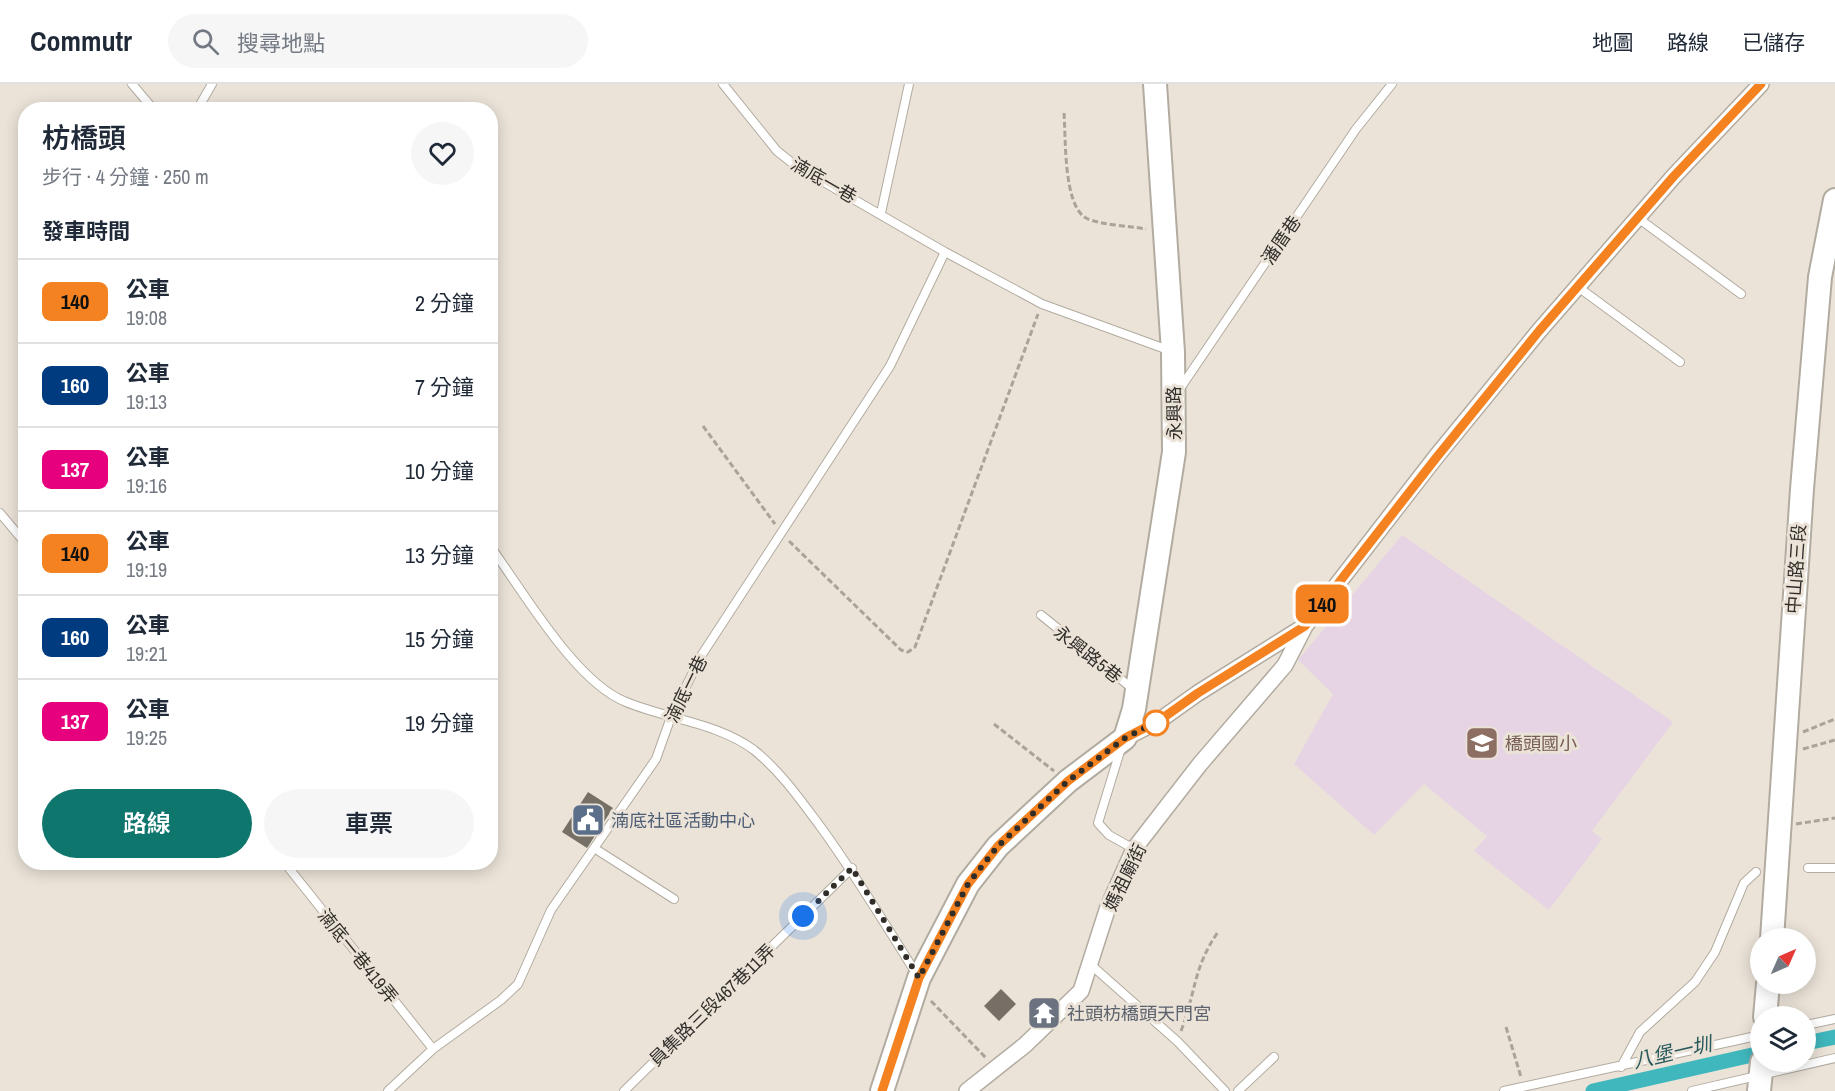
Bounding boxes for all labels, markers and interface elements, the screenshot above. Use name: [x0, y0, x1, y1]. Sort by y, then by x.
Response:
search box: [168, 14, 588, 68]
text: Commutr: [30, 22, 132, 60]
icon: search: [189, 25, 222, 58]
text: 搜尋地點: [237, 28, 325, 58]
text: 地圖: [1592, 28, 1634, 57]
text: 路線: [1667, 28, 1709, 57]
text: 已儲存: [1742, 28, 1805, 57]
text: 枋橋頭: [42, 119, 126, 157]
button: heart: [411, 122, 474, 185]
street label: 湳底一巷: [787, 151, 861, 209]
text: 步行 · 4 分鐘 · 250 m: [42, 163, 209, 190]
street label: 潘厝巷: [1256, 211, 1306, 269]
text: 發車時間: [42, 216, 130, 246]
text: 公車: [126, 274, 170, 304]
text: 140: [61, 287, 89, 316]
text: 2 分鐘: [415, 288, 474, 318]
text: 19:08: [126, 304, 167, 331]
text: 公車: [126, 358, 170, 388]
text: 160: [61, 371, 89, 400]
text: 7 分鐘: [415, 372, 474, 402]
street label: 永興路: [1161, 386, 1187, 440]
text: 19:13: [126, 388, 167, 415]
text: 公車: [126, 442, 170, 472]
text: 137: [61, 455, 89, 484]
text: 10 分鐘: [405, 456, 474, 486]
text: 19:16: [126, 472, 167, 499]
street label: 中山路三段: [1780, 523, 1812, 615]
text: 公車: [126, 526, 170, 556]
text: 140: [61, 539, 89, 568]
text: 13 分鐘: [405, 540, 474, 570]
text: 19:19: [126, 556, 167, 583]
line badge: 140: [1288, 584, 1356, 624]
text: 140: [1308, 590, 1336, 619]
text: 公車: [126, 610, 170, 640]
street label: 永興路5巷: [1049, 619, 1127, 689]
text: 160: [61, 623, 89, 652]
text: 15 分鐘: [405, 624, 474, 654]
text: 19:21: [126, 640, 167, 667]
street label: 湳底一巷: [659, 651, 713, 727]
text: 公車: [126, 694, 170, 724]
text: 137: [61, 707, 89, 736]
text: 19 分鐘: [405, 708, 474, 738]
unlabelled marker: [1143, 710, 1169, 736]
text: 19:25: [126, 724, 167, 751]
school or university icon: 橋頭國小: [1464, 725, 1500, 761]
place label: 橋頭國小: [1505, 731, 1577, 756]
button: 路線: [42, 789, 252, 858]
button: 車票: [264, 789, 474, 858]
public building icon: 湳底社區活動中心: [570, 802, 606, 838]
place label: 湳底社區活動中心: [611, 808, 755, 833]
street label: 媽祖廟街: [1098, 839, 1152, 915]
your location: [788, 901, 818, 931]
street label: 湳底一巷419弄: [312, 904, 404, 1008]
north arrow: [1750, 928, 1816, 994]
map controls: [1750, 928, 1816, 1072]
street label: 員集路三段467巷11弄: [644, 938, 780, 1072]
temple icon: 社頭枋橋頭天門宮: [1026, 995, 1062, 1031]
place label: 社頭枋橋頭天門宮: [1067, 1001, 1211, 1026]
button: layers: [1750, 1006, 1816, 1072]
water label: 八堡一圳: [1630, 1029, 1717, 1074]

